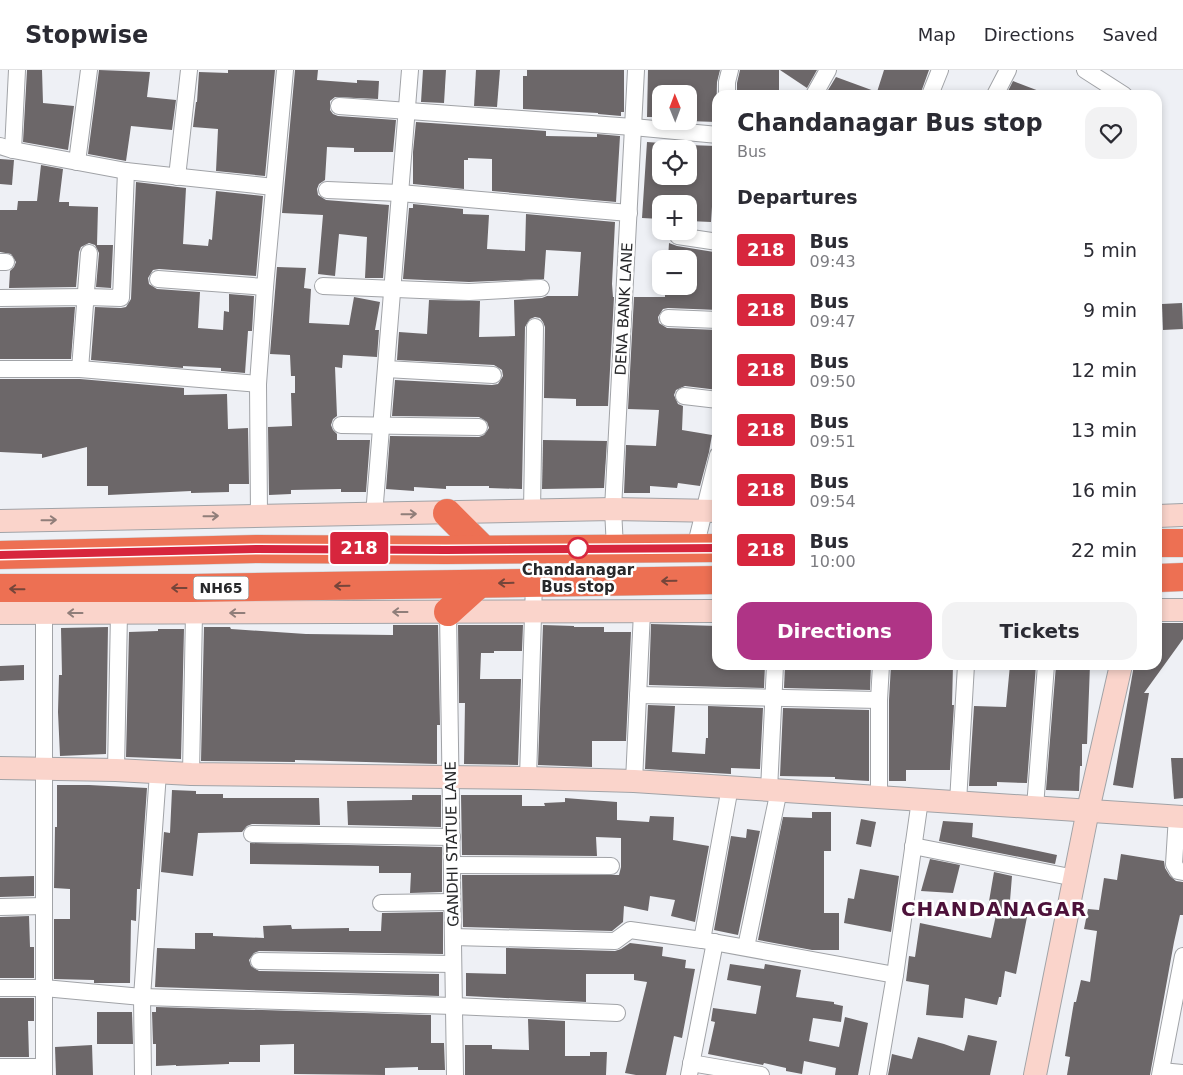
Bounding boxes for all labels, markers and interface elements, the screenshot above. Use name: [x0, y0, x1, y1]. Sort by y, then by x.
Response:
text: Stopwise: [25, 21, 148, 49]
text: Map: [918, 24, 956, 45]
text: Directions: [984, 24, 1074, 45]
text: Saved: [1102, 24, 1158, 45]
north arrow: [652, 85, 698, 130]
map controls: [652, 85, 697, 295]
button: heart: [1085, 107, 1137, 159]
text: Chandanagar Bus stop: [737, 109, 1043, 137]
button: locate: [652, 140, 697, 185]
text: Bus: [737, 142, 766, 161]
text: Departures: [737, 186, 858, 208]
button: +: [652, 195, 697, 240]
text: Bus: [810, 230, 849, 252]
text: 218: [747, 239, 785, 260]
text: 5 min: [1083, 239, 1137, 261]
street label: DENA BANK LANE: [612, 242, 636, 376]
button: −: [652, 250, 697, 295]
text: 09:43: [810, 252, 856, 271]
text: Bus: [810, 290, 849, 312]
text: 218: [747, 299, 785, 320]
text: 9 min: [1083, 299, 1137, 321]
text: 09:47: [810, 312, 856, 331]
text: Bus: [810, 350, 849, 372]
text: 218: [747, 359, 785, 380]
text: 12 min: [1071, 359, 1137, 381]
text: 09:50: [810, 372, 856, 391]
text: Bus: [810, 410, 849, 432]
text: 218: [747, 419, 785, 440]
text: 13 min: [1071, 419, 1137, 441]
text: 09:51: [810, 432, 856, 451]
text: Bus: [810, 470, 849, 492]
text: 218: [747, 479, 785, 500]
text: 16 min: [1071, 479, 1137, 501]
text: 09:54: [810, 492, 856, 511]
one-way arrow: [400, 509, 416, 519]
one-way arrow: [203, 512, 219, 521]
one-way arrow: [40, 516, 56, 525]
text: Bus: [810, 530, 849, 552]
line badge: 218: [330, 532, 388, 564]
text: 218: [340, 537, 378, 558]
marker: Chandanagar Bus stop: [567, 537, 589, 559]
text: 218: [747, 539, 785, 560]
text: 22 min: [1071, 539, 1137, 561]
text: 10:00: [810, 552, 856, 571]
place label: Chandanagar Bus stop: [522, 561, 635, 596]
road number: NH65: [194, 576, 248, 600]
one-way arrow: [661, 576, 678, 586]
one-way arrow: [499, 579, 515, 588]
one-way arrow: [334, 581, 350, 591]
one-way arrow: [171, 583, 188, 593]
one-way arrow: [9, 584, 25, 593]
button: Directions: [737, 602, 932, 660]
button: Tickets: [942, 602, 1137, 660]
one-way arrow: [392, 607, 408, 617]
one-way arrow: [67, 608, 83, 618]
one-way arrow: [229, 608, 246, 618]
street label: GANDHI STATUE LANE: [442, 761, 462, 927]
district label: CHANDANAGAR: [901, 897, 1087, 921]

